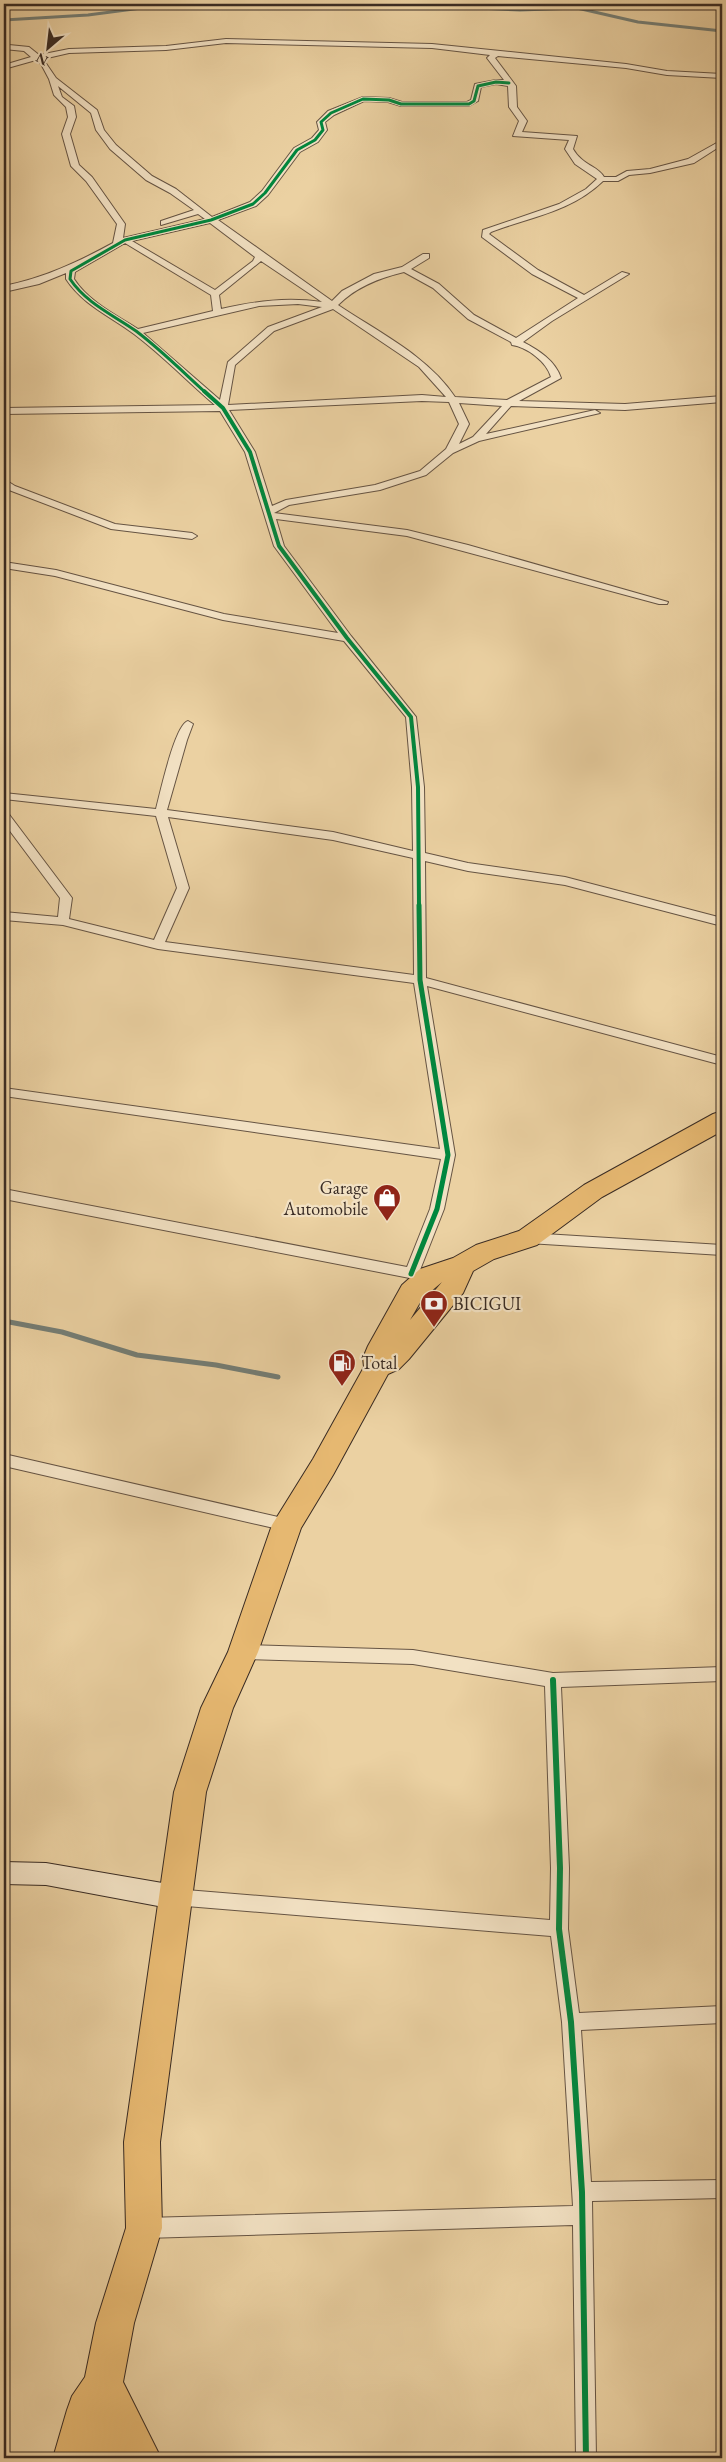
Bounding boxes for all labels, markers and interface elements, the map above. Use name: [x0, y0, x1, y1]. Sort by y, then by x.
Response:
north arrow: [22, 22, 72, 72]
text: N: [32, 49, 51, 70]
place label: Garage Automobile: [283, 1176, 368, 1220]
shop icon: Garage Automobile: [372, 1183, 402, 1222]
bank icon: BICIGUI: [419, 1289, 449, 1328]
place label: BICIGUI: [453, 1292, 521, 1315]
fuel station icon: Total: [327, 1348, 357, 1387]
place label: Total: [361, 1351, 397, 1374]

